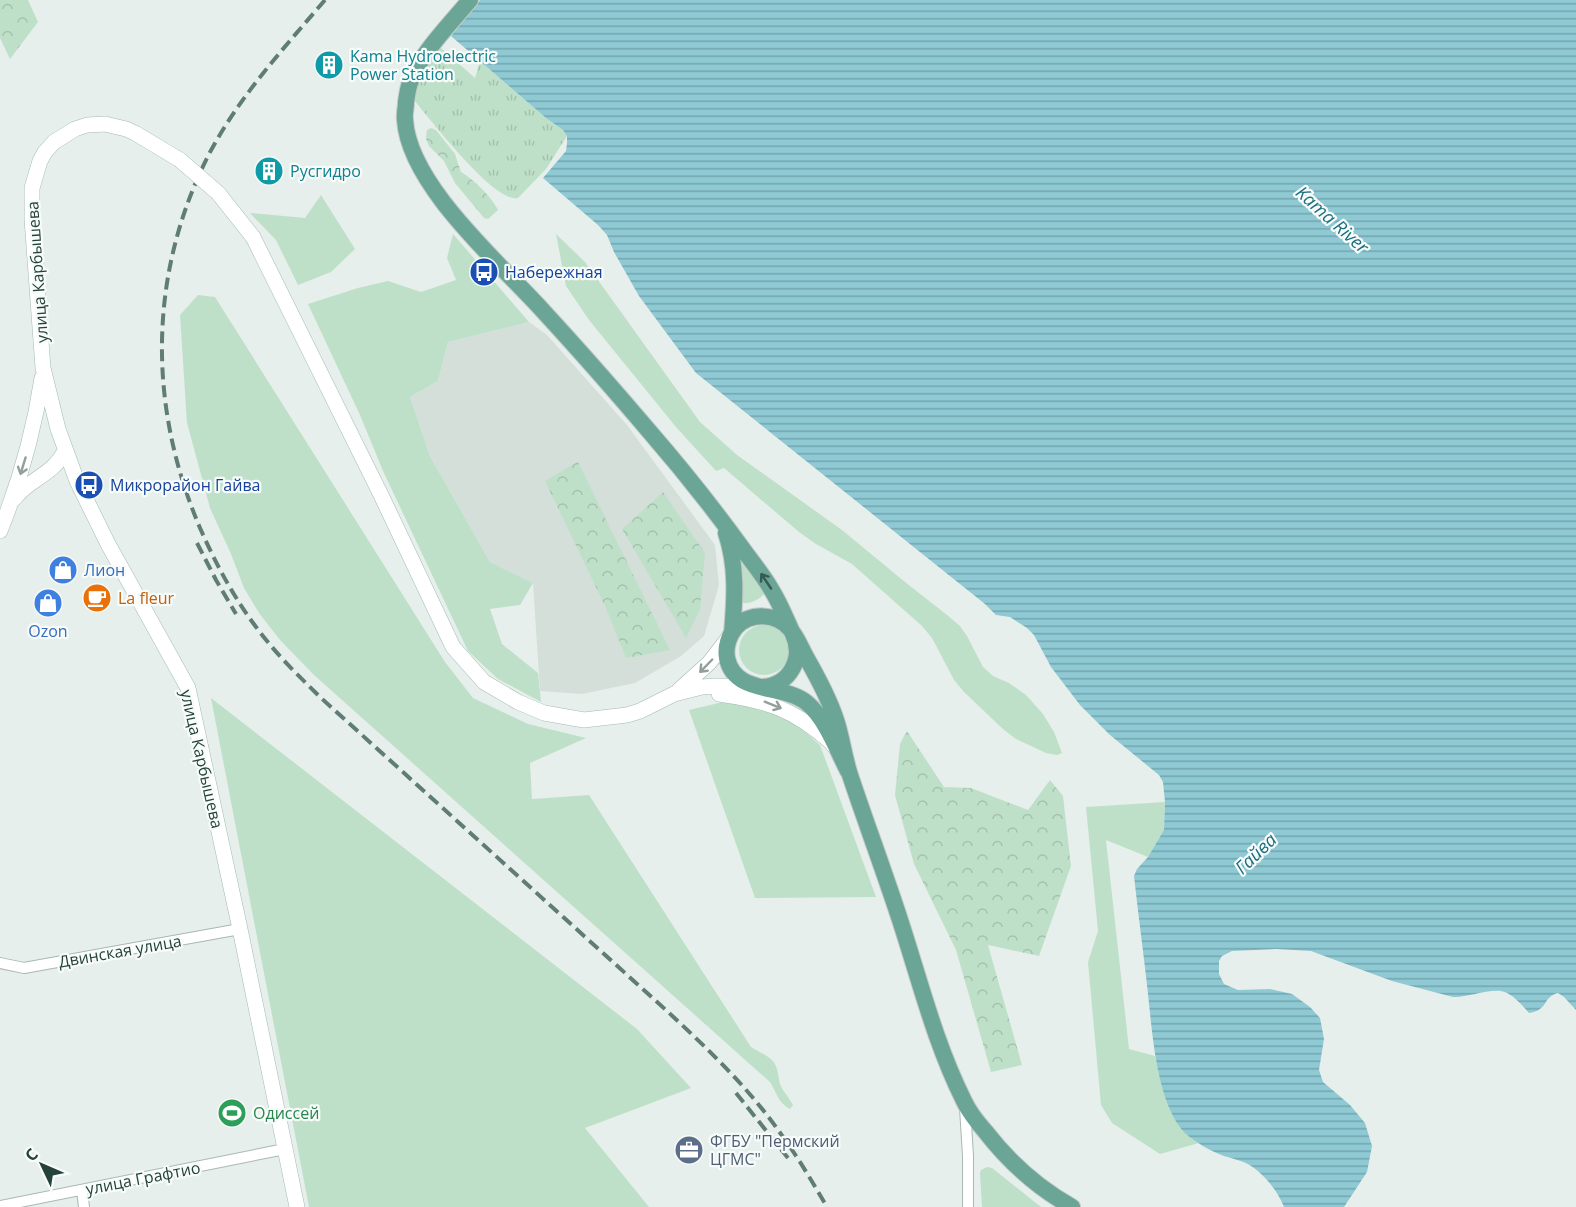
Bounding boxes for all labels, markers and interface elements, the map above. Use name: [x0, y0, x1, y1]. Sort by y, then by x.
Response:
place label: Kama Hydroelectric Power Station: [350, 45, 496, 85]
building icon: Kama Hydroelectric Power Station: [313, 49, 345, 81]
building icon: Русгидро: [253, 155, 285, 187]
place label: Русгидро: [290, 160, 361, 182]
water label: Kama River: [1291, 180, 1375, 259]
street label: улица Карбышева: [21, 200, 53, 344]
bus stop icon: Набережная: [468, 256, 500, 288]
place label: Набережная: [505, 261, 603, 283]
one-way arrow: [16, 456, 27, 475]
bus stop icon: Микрорайон Гайва: [73, 469, 105, 501]
place label: Микрорайон Гайва: [110, 474, 260, 496]
shop icon: Лион: [47, 554, 79, 586]
place label: Лион: [84, 559, 125, 581]
one-way arrow: [760, 574, 772, 590]
cafe icon: La fleur: [81, 582, 113, 614]
shop icon: Ozon: [32, 587, 64, 619]
place label: La fleur: [118, 587, 175, 609]
place label: Ozon: [28, 620, 68, 642]
one-way arrow: [699, 658, 713, 673]
street label: улица Карбышева: [175, 687, 229, 831]
one-way arrow: [763, 700, 782, 711]
water label: Гайва: [1229, 828, 1281, 879]
street label: Двинская улица: [57, 929, 183, 973]
sports icon: Одиссей: [216, 1097, 248, 1129]
place label: Одиссей: [253, 1102, 319, 1124]
place label: ФГБУ "Пермский ЦГМС": [710, 1130, 840, 1170]
office icon: ФГБУ "Пермский ЦГМС": [673, 1134, 705, 1166]
north arrow: [12, 1135, 72, 1195]
text: С: [20, 1143, 43, 1166]
street label: улица Графтио: [84, 1156, 202, 1200]

